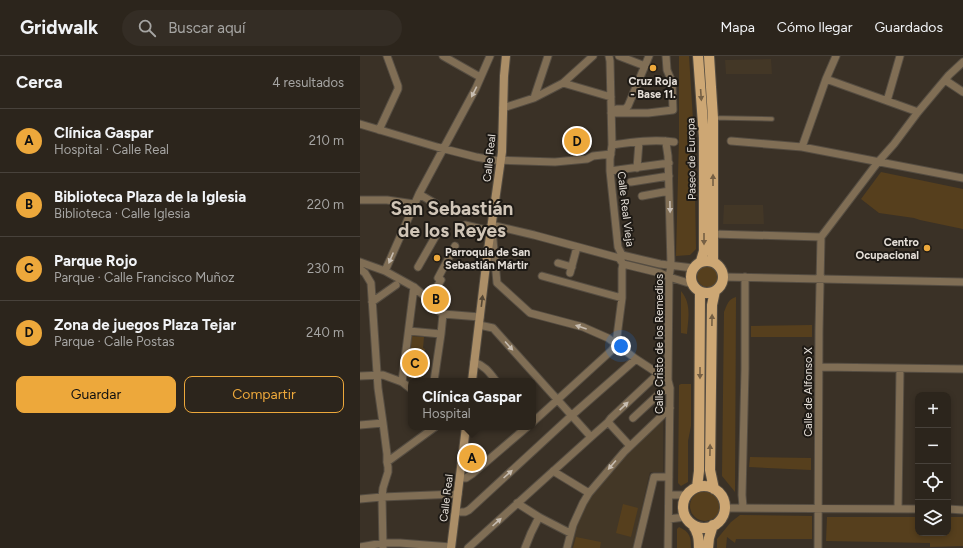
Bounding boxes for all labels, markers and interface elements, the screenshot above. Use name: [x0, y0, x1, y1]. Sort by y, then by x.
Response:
search box: [122, 10, 402, 46]
text: Gridwalk: [20, 16, 98, 39]
icon: search: [136, 17, 158, 39]
text: Buscar aquí: [168, 19, 245, 37]
text: Mapa: [720, 19, 755, 36]
text: Cómo llegar: [777, 19, 852, 36]
text: Guardados: [874, 19, 943, 36]
marker: Cruz Roja - Base 11.: [648, 63, 658, 73]
text: Cerca: [16, 72, 63, 92]
text: 4 resultados: [272, 75, 344, 90]
place label: Cruz Roja - Base 11.: [629, 75, 678, 101]
one-way arrow: [470, 86, 477, 97]
one-way arrow: [698, 89, 705, 101]
street label: Paseo de Europa: [684, 118, 699, 200]
text: Clínica Gaspar: [54, 124, 154, 142]
pin: D: [564, 126, 590, 156]
text: A: [24, 133, 34, 148]
text: 210 m: [309, 133, 344, 148]
street label: Calle Real: [481, 133, 498, 183]
text: Hospital · Calle Real: [54, 142, 169, 157]
street label: Calle Real Vieja: [614, 171, 637, 247]
one-way arrow: [710, 173, 716, 186]
text: Biblioteca Plaza de la Iglesia: [54, 188, 246, 206]
text: B: [25, 197, 33, 212]
text: 220 m: [307, 197, 344, 212]
district label: San Sebastián de los Reyes: [391, 197, 513, 242]
one-way arrow: [667, 201, 673, 214]
text: Biblioteca · Calle Iglesia: [54, 206, 190, 221]
one-way arrow: [701, 233, 707, 246]
place label: Centro Ocupacional: [856, 236, 920, 262]
marker: Centro Ocupacional: [922, 243, 932, 253]
place label: Parroquia de San Sebastián Mártir: [445, 246, 530, 272]
text: Parque Rojo: [54, 252, 137, 270]
one-way arrow: [387, 252, 393, 264]
marker: Parroquia de San Sebastián Mártir: [432, 253, 442, 263]
text: C: [24, 261, 34, 276]
text: 230 m: [307, 261, 344, 276]
text: Parque · Calle Francisco Muñoz: [54, 270, 235, 285]
street label: Calle Cristo de los Remedios: [653, 274, 666, 414]
pin: B: [423, 284, 449, 314]
one-way arrow: [478, 295, 485, 307]
one-way arrow: [709, 313, 715, 326]
text: Zona de juegos Plaza Tejar: [54, 316, 236, 334]
one-way arrow: [575, 324, 587, 330]
text: D: [24, 325, 34, 340]
text: 240 m: [306, 325, 344, 340]
text: Parque · Calle Postas: [54, 334, 175, 349]
your location: [611, 336, 631, 356]
one-way arrow: [504, 341, 514, 351]
street label: Calle de Alfonso X: [802, 347, 815, 437]
pin: C: [402, 348, 428, 378]
one-way arrow: [697, 367, 703, 380]
button: Guardar: [16, 376, 176, 413]
button: Compartir: [184, 376, 344, 413]
popup: [408, 378, 536, 430]
text: Clínica Gaspar: [422, 388, 522, 406]
map controls: [915, 392, 951, 536]
button: +: [915, 392, 951, 428]
one-way arrow: [619, 401, 629, 411]
text: Hospital: [422, 406, 471, 421]
button: −: [915, 428, 951, 464]
pin: A: [459, 443, 485, 473]
one-way arrow: [707, 443, 713, 456]
one-way arrow: [608, 460, 617, 470]
button: locate: [915, 464, 951, 500]
one-way arrow: [503, 469, 513, 478]
street label: Calle Real: [437, 473, 456, 523]
button: layers: [915, 500, 951, 536]
one-way arrow: [492, 517, 502, 526]

